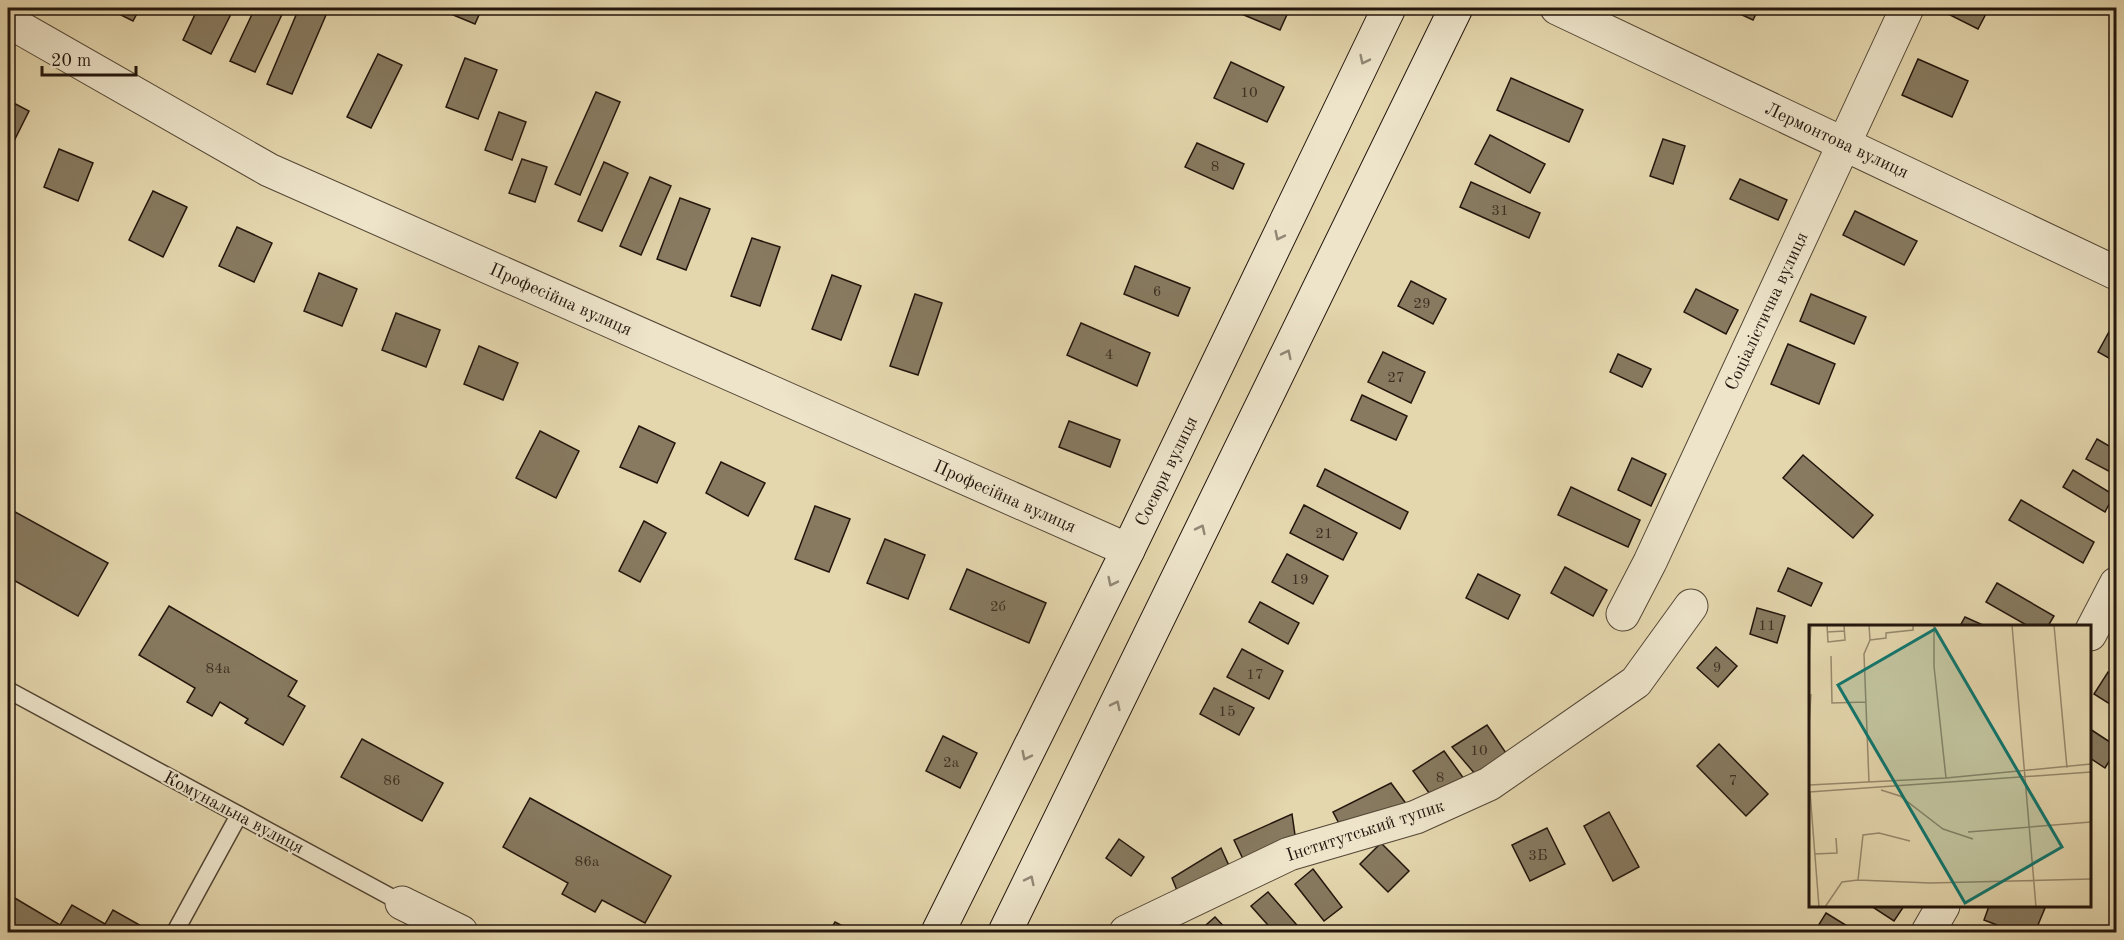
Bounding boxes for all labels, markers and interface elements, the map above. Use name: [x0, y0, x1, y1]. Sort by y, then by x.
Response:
scale bar: [42, 39, 136, 77]
text: 20 m: [51, 52, 91, 70]
one-way arrow: [1359, 54, 1371, 65]
house number: 10: [1240, 86, 1258, 101]
street label: Лермонтова вулиця: [1762, 100, 1911, 182]
house number: 8: [1211, 160, 1219, 175]
house number: 31: [1491, 204, 1509, 219]
one-way arrow: [1275, 229, 1287, 240]
street label: Соціалістична вулиця: [1722, 229, 1812, 393]
street label: Професійна вулиця: [486, 260, 635, 340]
house number: 6: [1153, 285, 1161, 300]
house number: 29: [1413, 297, 1431, 312]
house number: 4: [1105, 348, 1113, 363]
one-way arrow: [1279, 350, 1291, 361]
house number: 27: [1387, 371, 1405, 386]
street label: Сосюри вулиця: [1133, 414, 1201, 529]
street label: Професійна вулиця: [930, 457, 1079, 537]
one-way arrow: [1194, 525, 1206, 536]
house number: 21: [1315, 527, 1333, 542]
house number: 19: [1291, 573, 1309, 588]
one-way arrow: [1108, 575, 1120, 586]
house number: 2б: [990, 600, 1006, 615]
house number: 11: [1758, 619, 1776, 634]
inset map: [1809, 625, 2091, 907]
house number: 9: [1713, 661, 1721, 676]
house number: 84а: [206, 662, 231, 677]
house number: 17: [1246, 668, 1264, 683]
one-way arrow: [1108, 700, 1120, 711]
house number: 15: [1218, 705, 1236, 720]
house number: 10: [1470, 744, 1488, 759]
one-way arrow: [1021, 750, 1033, 761]
house number: 2а: [943, 756, 960, 771]
street label: Комунальна вулиця: [160, 768, 307, 857]
house number: 8: [1436, 771, 1444, 786]
house number: 86: [383, 774, 401, 789]
house number: 7: [1729, 774, 1737, 789]
street label: Інститутський тупик: [1284, 797, 1447, 865]
house number: 3Б: [1528, 849, 1548, 864]
house number: 86а: [575, 855, 600, 870]
one-way arrow: [1023, 875, 1035, 886]

